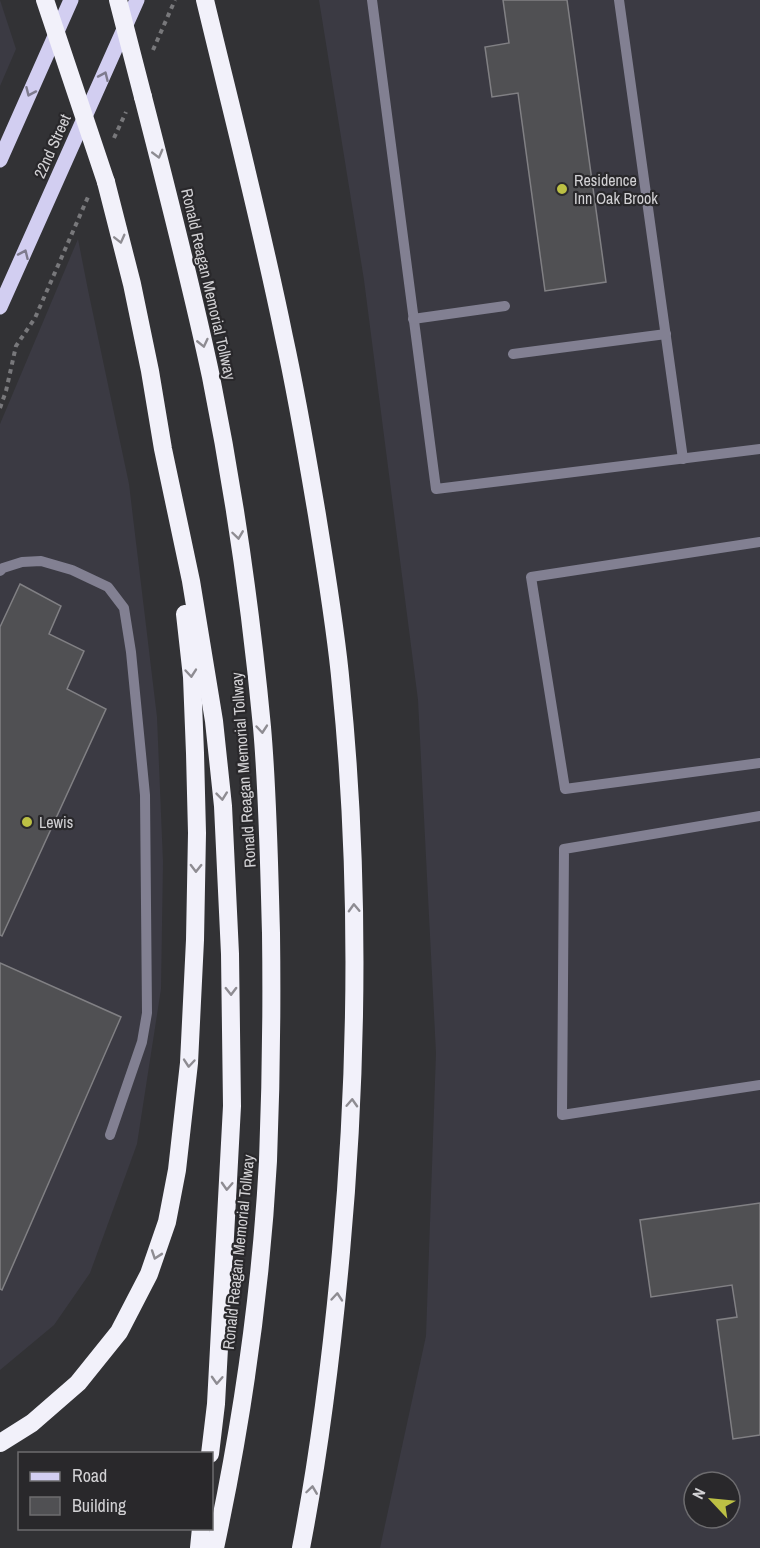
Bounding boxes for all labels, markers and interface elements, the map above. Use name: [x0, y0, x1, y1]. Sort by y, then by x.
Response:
one-way arrow: [96, 71, 108, 82]
one-way arrow: [26, 85, 38, 96]
street label: 22nd Street: [28, 110, 76, 181]
one-way arrow: [150, 149, 163, 159]
place label: Residence Inn Oak Brook: [574, 169, 658, 209]
marker: Residence Inn Oak Brook: [555, 182, 569, 196]
street label: Ronald Reagan Memorial Tollway: [176, 186, 242, 382]
one-way arrow: [113, 234, 126, 244]
one-way arrow: [17, 249, 29, 260]
one-way arrow: [196, 338, 209, 348]
one-way arrow: [231, 531, 243, 540]
one-way arrow: [184, 669, 197, 678]
street label: Ronald Reagan Memorial Tollway: [225, 671, 261, 868]
one-way arrow: [255, 724, 268, 733]
one-way arrow: [215, 791, 228, 801]
place label: Lewis: [39, 811, 73, 833]
marker: Lewis: [20, 815, 34, 829]
one-way arrow: [190, 864, 202, 873]
one-way arrow: [348, 903, 360, 912]
one-way arrow: [224, 986, 237, 995]
one-way arrow: [182, 1059, 195, 1068]
one-way arrow: [345, 1098, 358, 1107]
street label: Ronald Reagan Memorial Tollway: [217, 1153, 259, 1351]
one-way arrow: [221, 1181, 234, 1190]
one-way arrow: [151, 1249, 163, 1260]
one-way arrow: [330, 1293, 343, 1302]
one-way arrow: [210, 1376, 223, 1385]
legend: [18, 1452, 213, 1530]
text: Road: [72, 1463, 107, 1488]
north arrow: [682, 1470, 742, 1530]
text: N: [687, 1484, 710, 1503]
one-way arrow: [305, 1486, 317, 1495]
text: Building: [72, 1493, 127, 1518]

